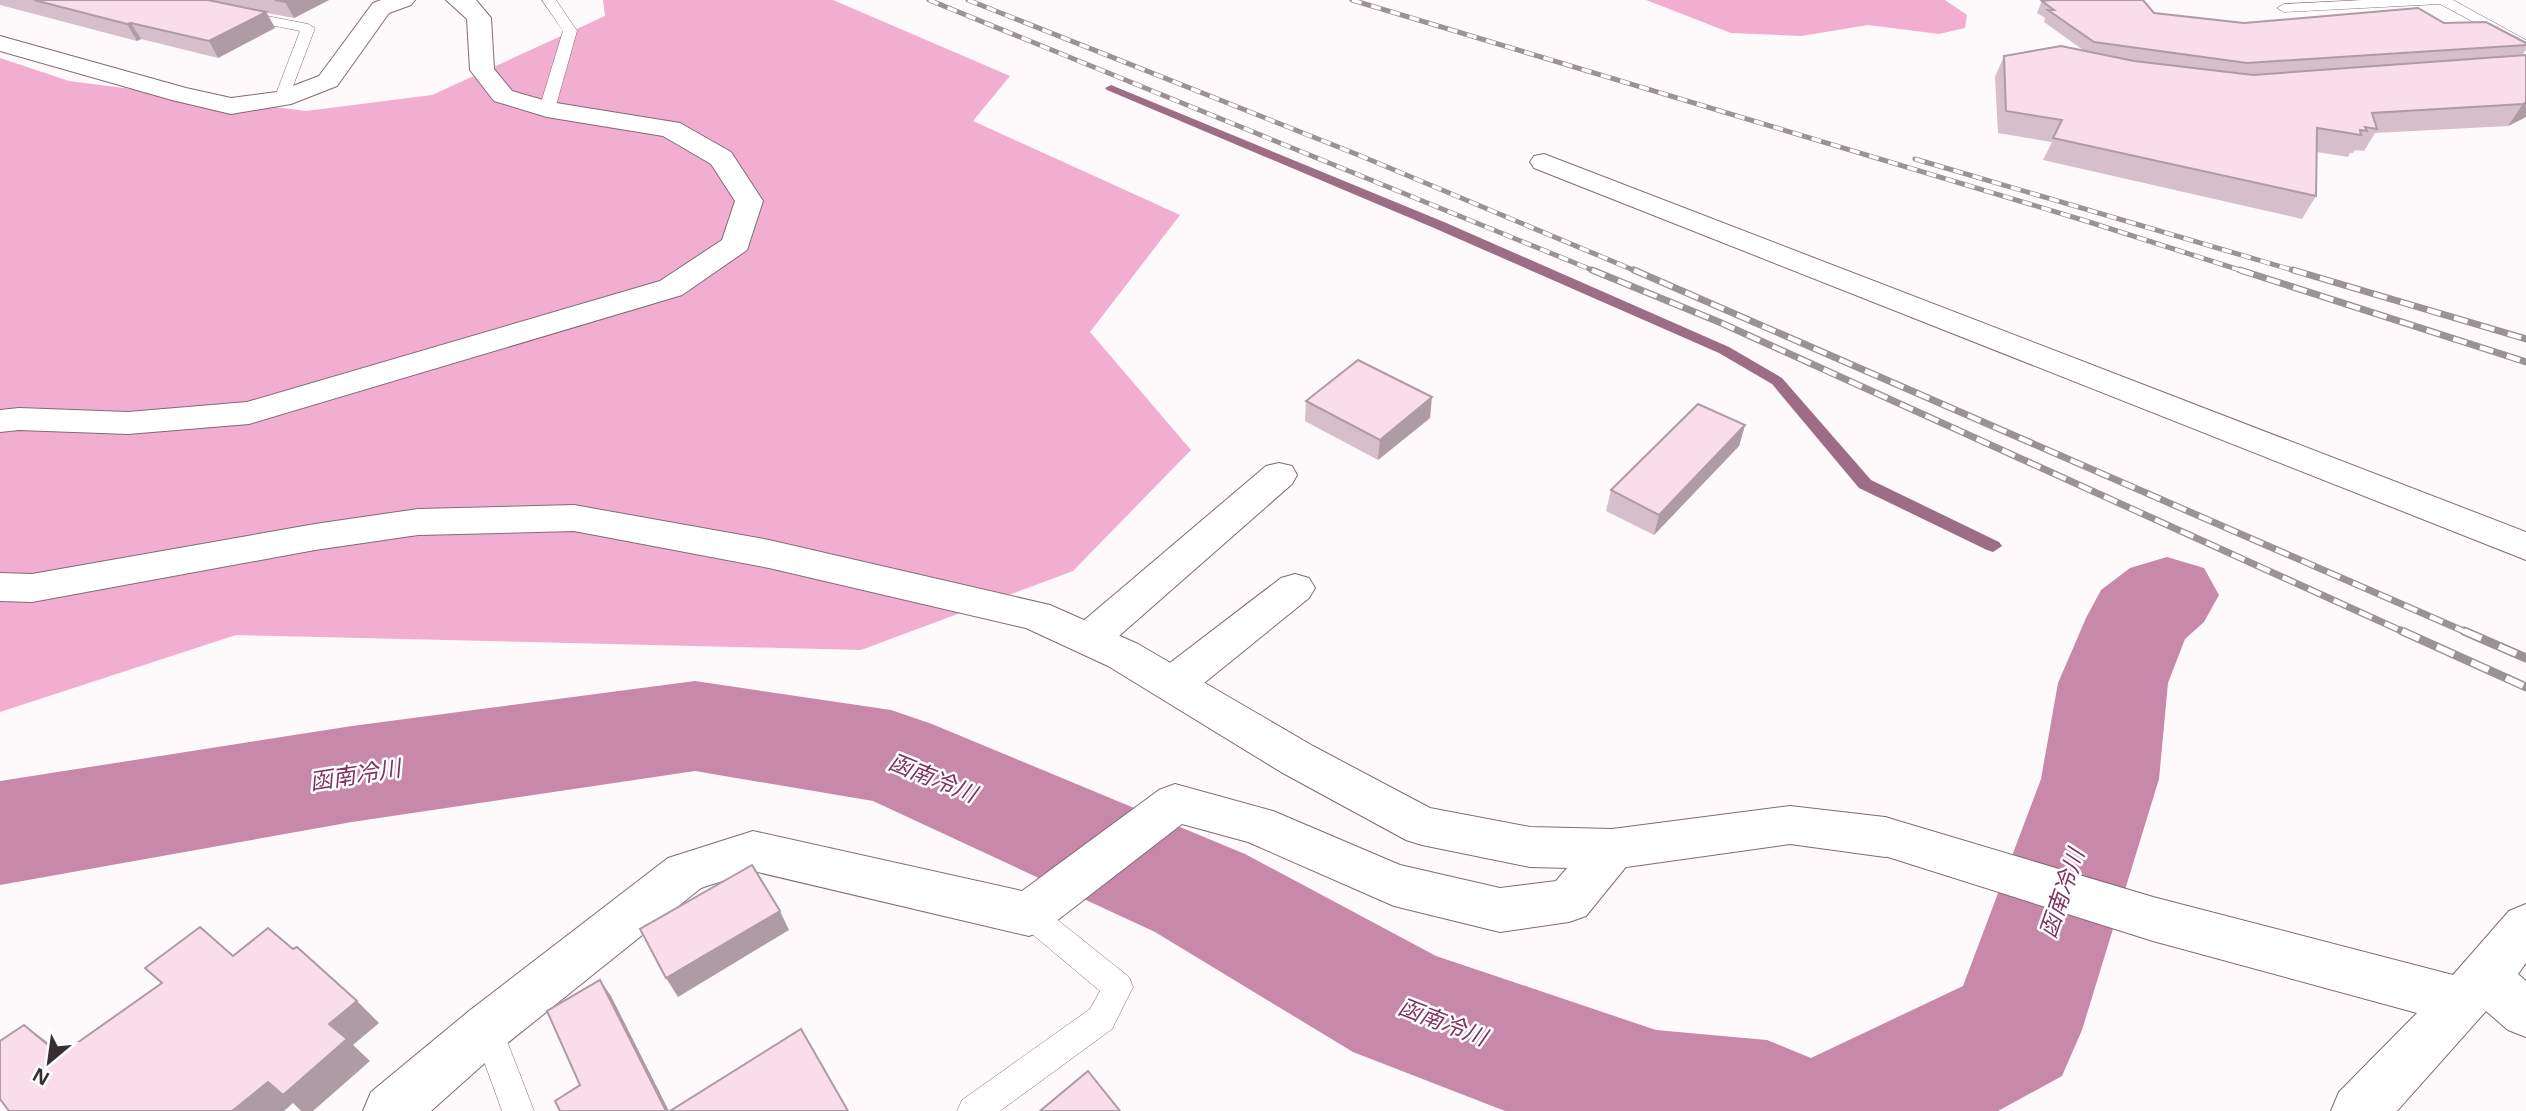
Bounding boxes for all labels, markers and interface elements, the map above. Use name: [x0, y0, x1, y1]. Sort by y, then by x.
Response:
water label: 函南冷川: [884, 745, 984, 810]
water label: 函南冷川: [307, 751, 406, 797]
water label: 函南冷川: [2031, 841, 2092, 942]
water label: 函南冷川: [1394, 990, 1494, 1053]
north arrow: [14, 1027, 84, 1097]
text: N: [28, 1062, 54, 1092]

